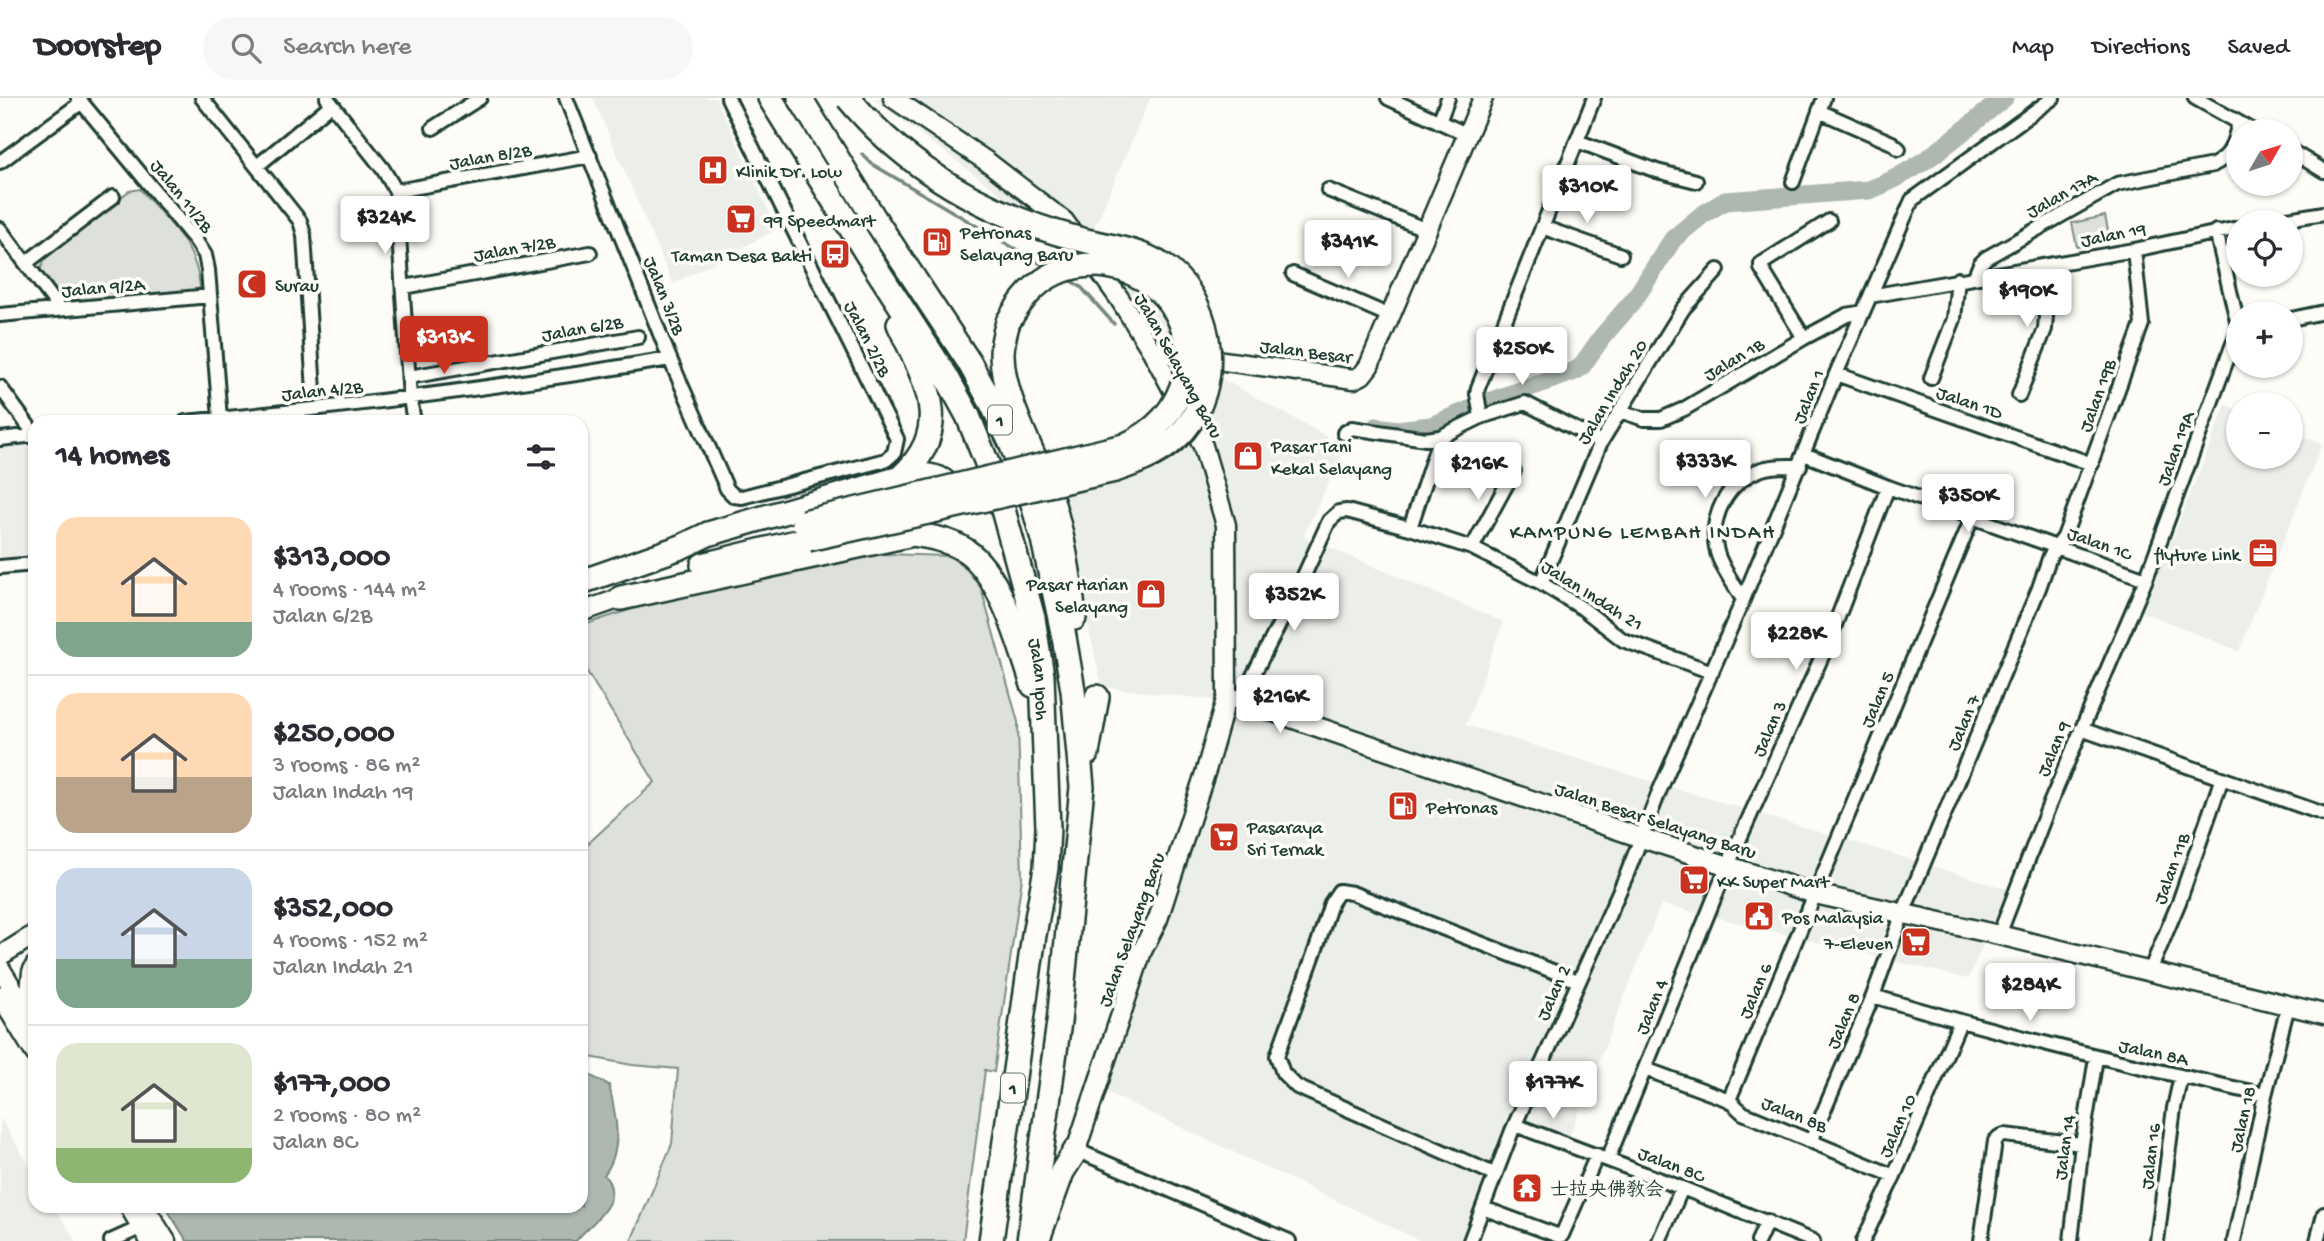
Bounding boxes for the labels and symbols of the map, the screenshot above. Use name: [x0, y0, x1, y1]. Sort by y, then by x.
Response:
north arrow: [2226, 119, 2303, 196]
street label: Jalan 8/2B: [448, 140, 535, 177]
hospital icon: Klinik Dr. Low: [696, 153, 730, 187]
street label: Jalan 11/2B: [144, 156, 218, 240]
place label: Klinik Dr. Low: [736, 162, 842, 185]
pin: $310K: [1538, 166, 1636, 225]
street label: Jalan 17A: [2023, 166, 2104, 225]
pin: $324K: [336, 197, 434, 256]
supermarket icon: 99 Speedmart: [724, 202, 758, 236]
place label: 99 Speedmart: [763, 211, 877, 234]
street label: Jalan 19: [2079, 219, 2149, 254]
pin: $341K: [1299, 220, 1397, 280]
place label: Petronas Selayang Baru: [959, 223, 1074, 268]
fuel station icon: Petronas Selayang Baru: [920, 225, 954, 259]
street label: Jalan 7/2B: [472, 232, 558, 269]
bus stop icon: Taman Desa Bakti: [818, 237, 852, 271]
place label: Taman Desa Bakti: [671, 246, 812, 269]
street label: Jalan 3/2B: [637, 254, 689, 340]
mosque icon: Surau: [235, 267, 269, 301]
pin: $190K: [1978, 270, 2076, 329]
street label: Jalan 9/2A: [61, 274, 148, 305]
place label: Surau: [275, 276, 319, 299]
street label: Jalan Selayang Baru: [1128, 290, 1226, 443]
street label: Jalan 2/2B: [837, 298, 895, 382]
street label: Jalan 6/2B: [540, 312, 626, 349]
pin: $313K: [395, 316, 493, 376]
pin: $250K: [1473, 328, 1571, 387]
street label: Jalan 1B: [1700, 333, 1770, 388]
street label: Jalan Besar: [1258, 336, 1355, 371]
street label: Jalan Indah 20: [1574, 336, 1655, 450]
street label: Jalan 19B: [2076, 355, 2123, 436]
street label: Jalan 1: [1789, 367, 1831, 428]
street label: Jalan 4/2B: [281, 377, 365, 408]
street label: Jalan 1D: [1933, 382, 2006, 427]
road number: 1: [988, 406, 1012, 434]
street label: Jalan 19A: [2153, 407, 2202, 489]
place label: Pasar Tani Kekal Selayang: [1270, 437, 1392, 482]
shop icon: Pasar Tani Kekal Selayang: [1231, 439, 1265, 473]
pin: $333K: [1656, 440, 1754, 500]
pin: $216K: [1429, 442, 1527, 502]
pin: $350K: [1919, 474, 2017, 534]
district label: KAMPUNG LEMBAH INDAH: [1510, 522, 1776, 547]
street label: Jalan 1C: [2063, 523, 2136, 568]
office icon: flyture Link: [2246, 536, 2280, 570]
place label: flyture Link: [2153, 545, 2242, 568]
street label: Jalan Indah 21: [1536, 557, 1646, 637]
pin: $352K: [1245, 574, 1343, 633]
place label: Pasar Harian Selayang: [1025, 575, 1128, 620]
shop icon: Pasar Harian Selayang: [1134, 577, 1168, 611]
pin: $228K: [1747, 612, 1845, 672]
street label: Jalan Ipoh: [1021, 637, 1052, 721]
street label: Jalan 5: [1857, 669, 1901, 732]
pin: $216K: [1231, 676, 1329, 735]
street label: Jalan 7: [1943, 691, 1988, 755]
street label: Jalan 3: [1749, 698, 1794, 761]
street label: Jalan 9: [2033, 718, 2077, 781]
street label: Jalan Besar Selayang Baru: [1551, 779, 1759, 866]
fuel station icon: Petronas: [1386, 789, 1420, 823]
place label: Petronas: [1425, 798, 1498, 821]
place label: Pasaraya Sri Ternak: [1246, 818, 1325, 863]
supermarket icon: Pasaraya Sri Ternak: [1207, 820, 1241, 854]
street label: Jalan 11B: [2150, 829, 2197, 908]
street label: Jalan Selayang Baru: [1095, 850, 1172, 1010]
supermarket icon: KK Super Mart: [1677, 863, 1711, 897]
place label: KK Super Mart: [1717, 872, 1831, 895]
public building icon: Pos Malaysia: [1742, 899, 1776, 933]
place label: Pos Malaysia: [1781, 908, 1885, 931]
supermarket icon: 7-Eleven: [1899, 925, 1933, 959]
place label: 7-Eleven: [1823, 934, 1893, 957]
street label: Jalan 6: [1735, 960, 1779, 1023]
street label: Jalan 2: [1533, 962, 1578, 1025]
pin: $284K: [1981, 964, 2079, 1023]
street label: Jalan 4: [1632, 976, 1675, 1038]
street label: Jalan 8: [1823, 990, 1867, 1053]
street label: Jalan 8A: [2116, 1036, 2192, 1073]
pin: $177K: [1504, 1062, 1602, 1121]
road number: 1: [1001, 1073, 1025, 1102]
street label: Jalan 18: [2226, 1085, 2263, 1155]
street label: Jalan 10: [1875, 1091, 1923, 1162]
street label: Jalan 8B: [1757, 1093, 1831, 1140]
street label: Jalan 14: [2051, 1113, 2082, 1182]
street label: Jalan 16: [2137, 1122, 2168, 1191]
street label: Jalan 8C: [1634, 1143, 1709, 1190]
temple icon: 士拉央佛教会: [1510, 1171, 1544, 1205]
place label: 士拉央佛教会: [1550, 1179, 1664, 1203]

